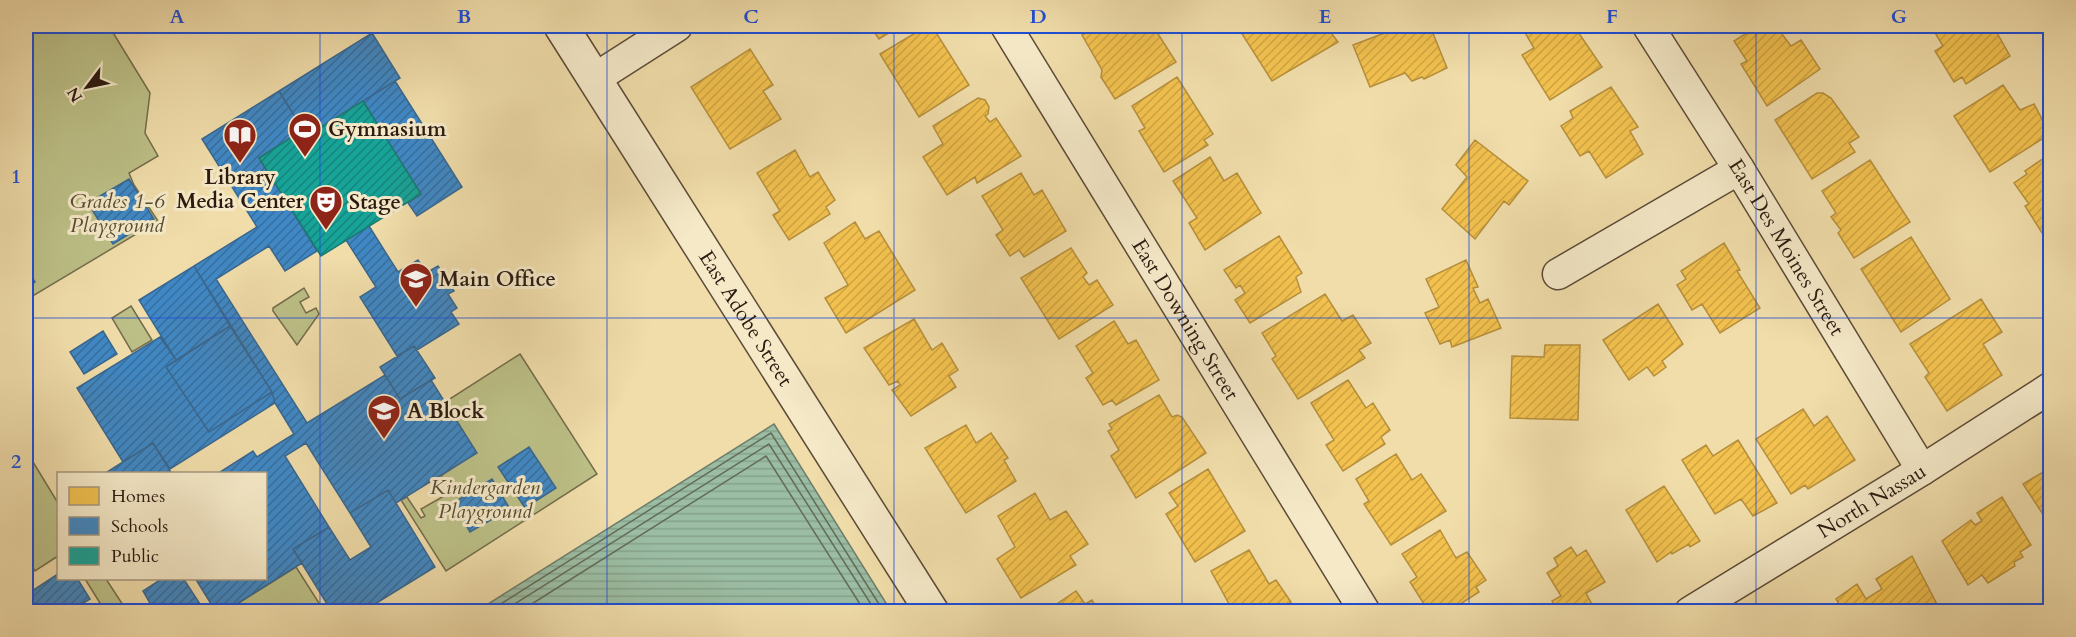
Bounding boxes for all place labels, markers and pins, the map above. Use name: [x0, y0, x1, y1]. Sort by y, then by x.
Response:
sports icon: Gymnasium: [287, 111, 323, 158]
place label: Gymnasium: [328, 115, 447, 144]
library icon: Library Media Center: [222, 117, 258, 164]
place label: Library Media Center: [176, 163, 304, 216]
theatre icon: Stage: [308, 184, 344, 231]
place label: Stage: [349, 188, 401, 217]
school or university icon: Main Office: [398, 261, 434, 308]
place label: Main Office: [439, 265, 556, 294]
school or university icon: A Block: [366, 393, 402, 440]
place label: A Block: [407, 397, 484, 426]

